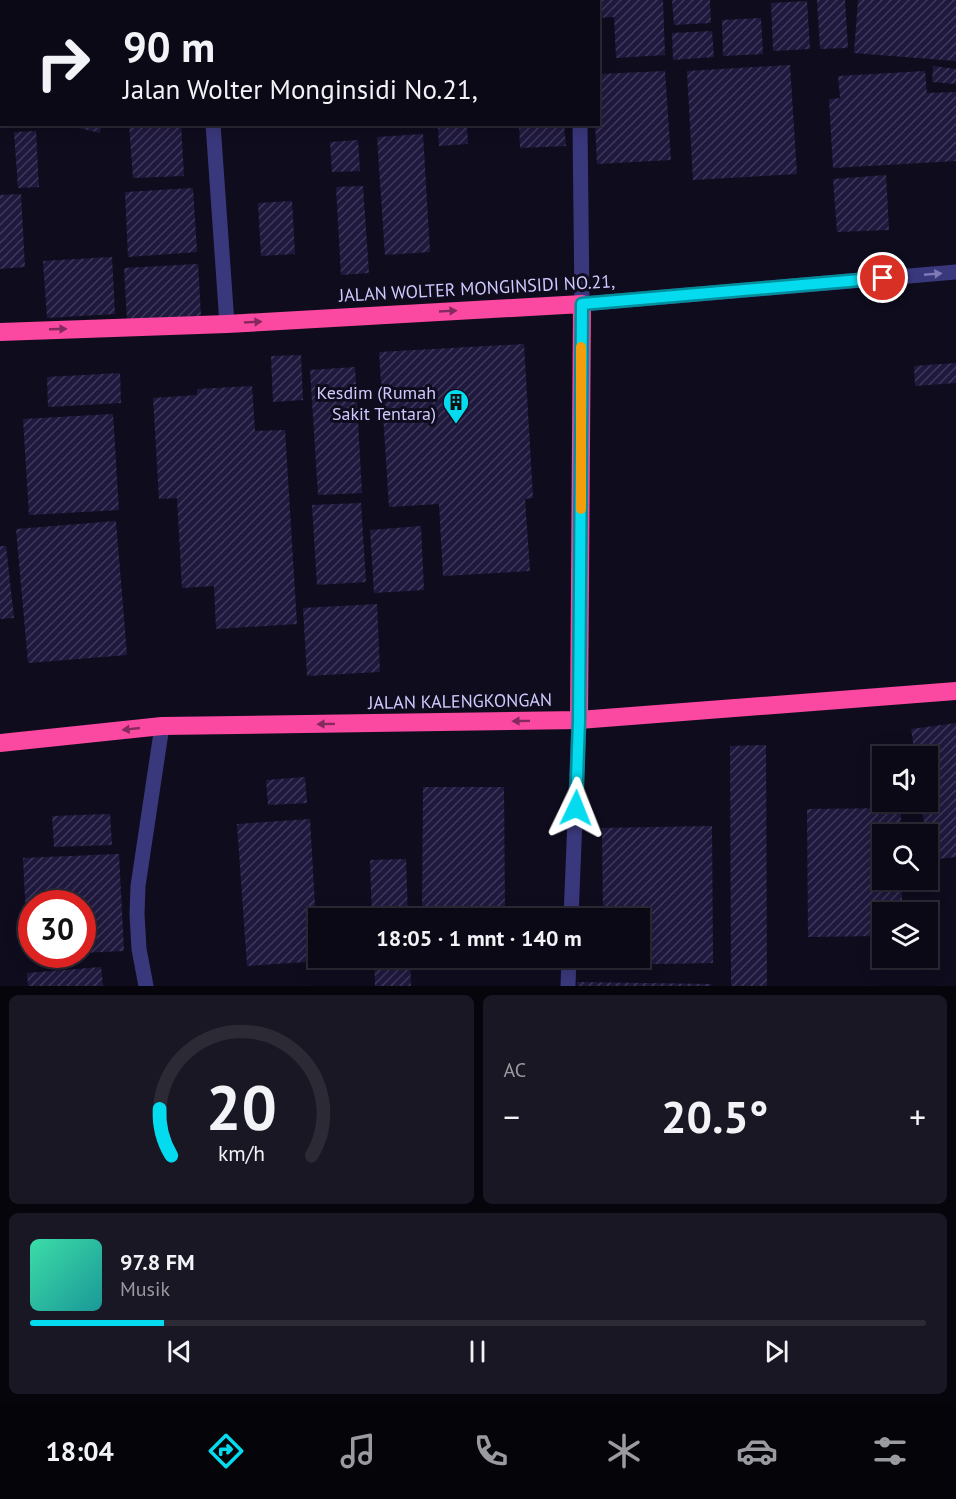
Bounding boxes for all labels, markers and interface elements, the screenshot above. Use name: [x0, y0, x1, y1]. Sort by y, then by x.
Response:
text: 90 m: [123, 19, 215, 74]
icon: right: [24, 24, 102, 102]
text: Jalan Wolter Monginsidi No.21,: [123, 72, 478, 106]
pin: [857, 252, 908, 303]
icon: arrive: [866, 261, 899, 294]
street label: JALAN WOLTER MONGINSIDI NO.21,: [337, 269, 616, 307]
one-way arrow: [924, 269, 943, 279]
one-way arrow: [439, 307, 458, 316]
one-way arrow: [244, 318, 263, 327]
one-way arrow: [49, 325, 68, 334]
place label: Kesdim (Rumah Sakit Tentara): [317, 381, 436, 425]
building icon: Kesdim (Rumah Sakit Tentara): [441, 387, 471, 425]
street label: JALAN KALENGKONGAN: [367, 688, 552, 714]
one-way arrow: [511, 716, 530, 726]
one-way arrow: [316, 719, 335, 729]
one-way arrow: [121, 725, 140, 734]
map controls: [872, 746, 938, 968]
button: sound: [872, 746, 938, 812]
position arrow: [544, 776, 608, 840]
button: search: [872, 824, 938, 890]
speed limit sign: 30: [18, 890, 96, 968]
button: layers: [872, 902, 938, 968]
text: 18:05 · 1 mnt · 140 m: [376, 924, 582, 952]
text: AC: [504, 1057, 526, 1083]
text: 20: [206, 1066, 277, 1147]
text: 20.5°: [661, 1087, 768, 1145]
text: −: [504, 1095, 520, 1138]
text: +: [909, 1095, 926, 1138]
text: km/h: [218, 1140, 265, 1168]
text: 97.8 FM: [120, 1248, 195, 1276]
text: Musik: [120, 1276, 170, 1302]
icon: previous: [163, 1335, 196, 1368]
icon: pause: [461, 1335, 494, 1368]
icon: next: [760, 1335, 793, 1368]
icon: directions: [205, 1430, 247, 1472]
icon: music: [337, 1430, 379, 1472]
icon: phone: [470, 1430, 512, 1472]
icon: climate: [603, 1430, 645, 1472]
icon: car: [736, 1430, 778, 1472]
icon: filters: [869, 1430, 911, 1472]
text: 18:04: [45, 1434, 114, 1468]

